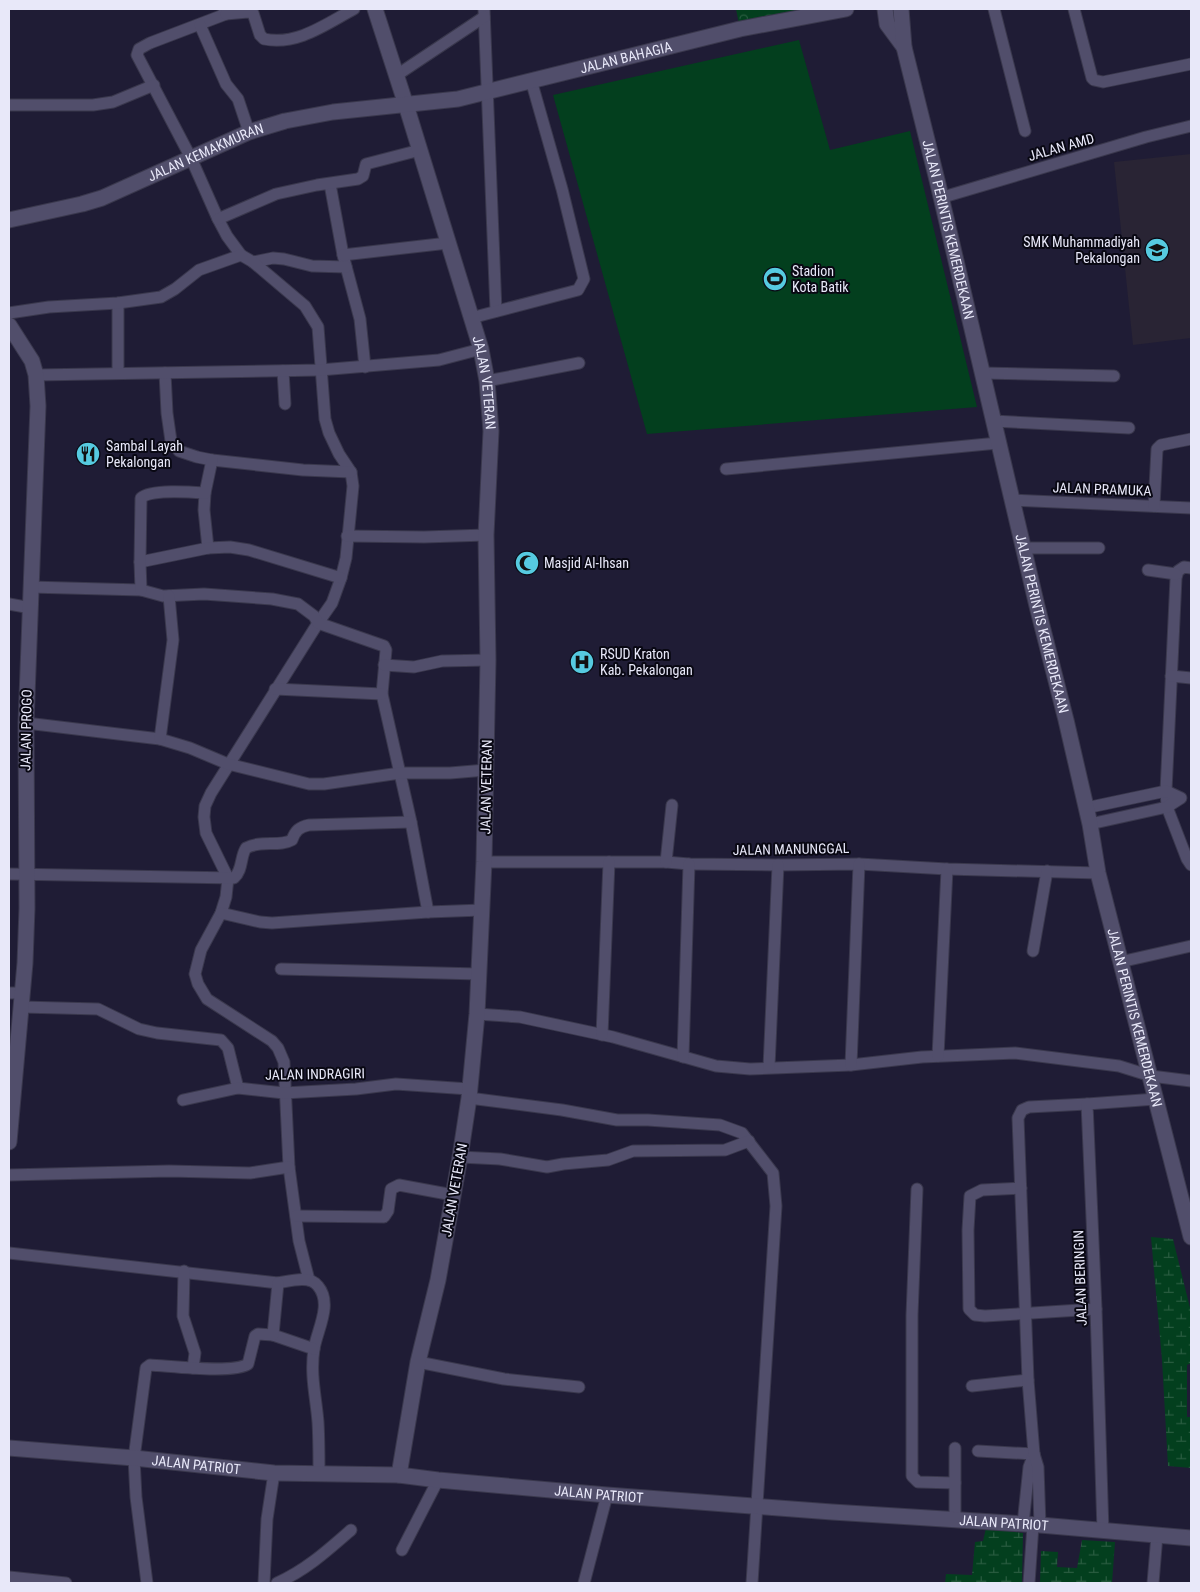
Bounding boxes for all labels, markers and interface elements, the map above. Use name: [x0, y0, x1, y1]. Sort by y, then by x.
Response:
street label: JALAN BAHAGIA: [578, 38, 674, 76]
street label: JALAN KEMAKMURAN: [145, 120, 266, 184]
street label: JALAN AMD: [1026, 130, 1096, 164]
street label: JALAN PERINTIS KEMERDEKAAN: [919, 138, 977, 321]
place label: SMK Muhammadiyah Pekalongan: [1023, 234, 1140, 266]
school or university icon: SMK Muhammadiyah Pekalongan: [1144, 237, 1170, 263]
place label: Stadion Kota Batik: [792, 263, 849, 295]
sports icon: Stadion Kota Batik: [762, 266, 788, 292]
street label: JALAN VETERAN: [469, 334, 499, 430]
place label: Sambal Layah Pekalongan: [106, 438, 183, 470]
restaurant icon: Sambal Layah Pekalongan: [75, 441, 101, 467]
street label: JALAN PRAMUKA: [1052, 479, 1152, 499]
street label: JALAN PERINTIS KEMERDEKAAN: [1012, 532, 1072, 715]
mosque icon: Masjid Al-Ihsan: [514, 550, 540, 576]
place label: Masjid Al-Ihsan: [544, 555, 629, 571]
place label: RSUD Kraton Kab. Pekalongan: [600, 646, 693, 678]
hospital icon: RSUD Kraton Kab. Pekalongan: [569, 649, 595, 675]
street label: JALAN PROGO: [17, 689, 35, 771]
street label: JALAN VETERAN: [477, 739, 495, 835]
street label: JALAN MANUNGGAL: [733, 840, 850, 858]
street label: JALAN PERINTIS KEMERDEKAAN: [1104, 927, 1165, 1109]
street label: JALAN INDRAGIRI: [265, 1065, 365, 1083]
street label: JALAN VETERAN: [438, 1142, 470, 1238]
street label: JALAN BERINGIN: [1070, 1230, 1090, 1326]
street label: JALAN PATRIOT: [151, 1452, 241, 1477]
street label: JALAN PATRIOT: [554, 1482, 644, 1506]
street label: JALAN PATRIOT: [959, 1512, 1049, 1534]

